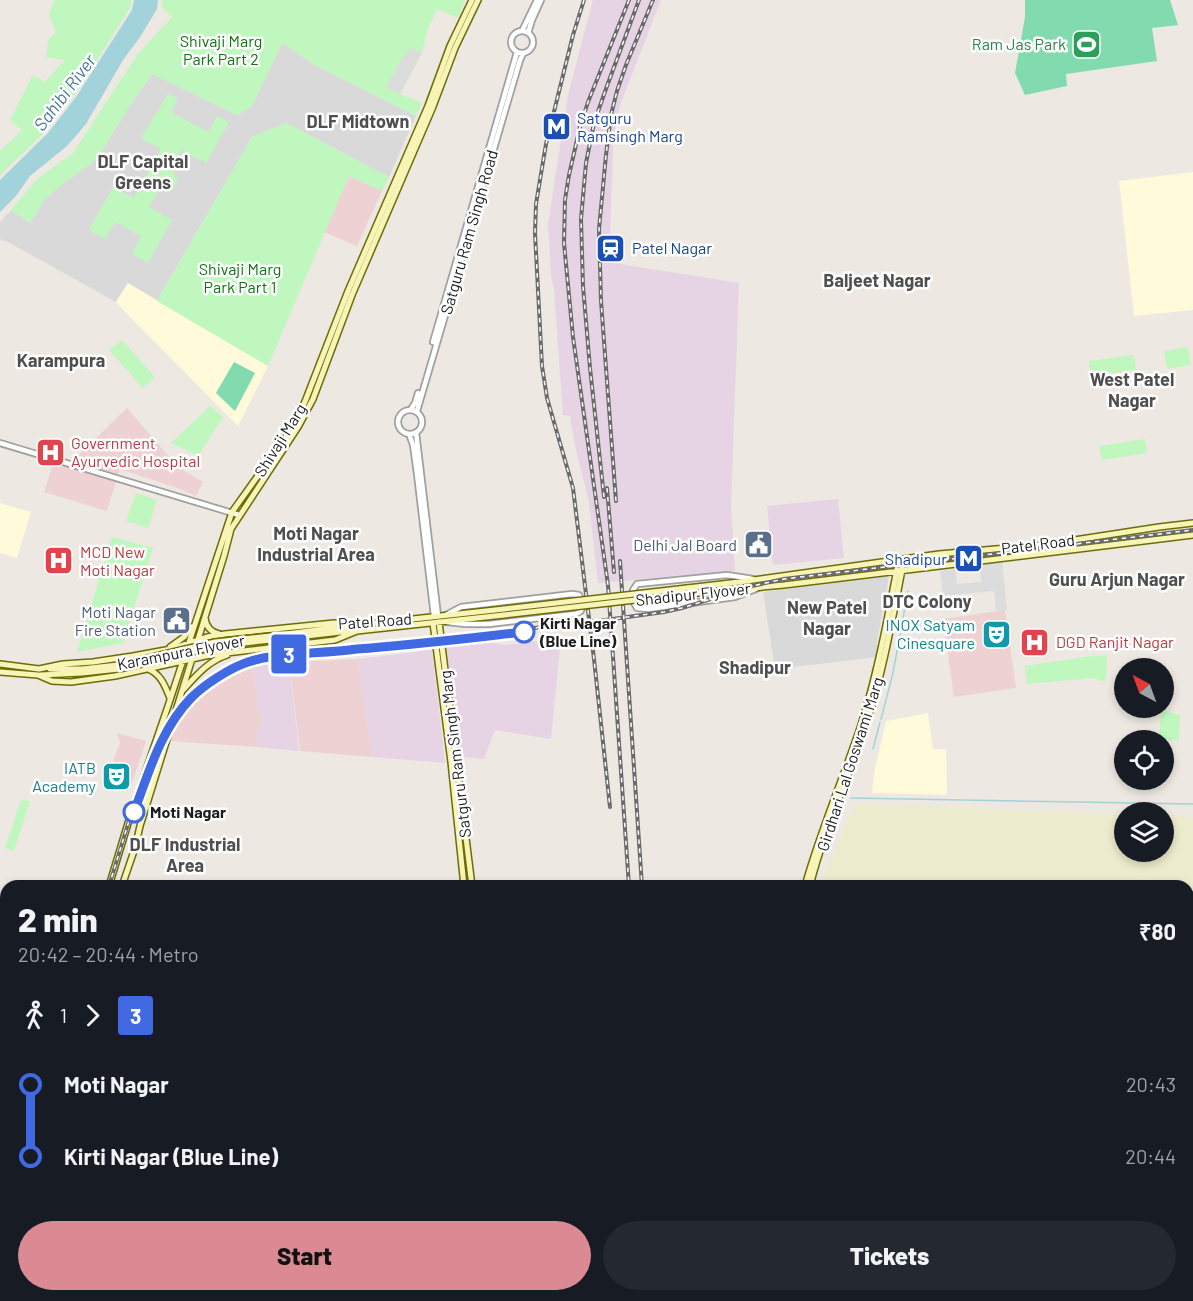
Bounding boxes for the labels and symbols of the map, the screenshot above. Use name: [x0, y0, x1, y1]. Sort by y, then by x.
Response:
sports icon: Ram Jas Park: [1071, 28, 1103, 60]
park label: Shivaji Marg Park Part 2: [180, 31, 262, 68]
place label: Ram Jas Park: [972, 34, 1066, 53]
water label: Sahibi River: [28, 49, 100, 135]
place label: Satguru Ramsingh Marg: [577, 108, 683, 145]
district label: DLF Midtown: [307, 110, 409, 132]
metro station icon: Satguru Ramsingh Marg: [540, 111, 572, 143]
street label: Satguru Ram Singh Road: [436, 147, 501, 316]
district label: DLF Capital Greens: [97, 150, 189, 193]
station icon: Patel Nagar: [595, 232, 627, 264]
place label: Patel Nagar: [632, 238, 712, 257]
park label: Shivaji Marg Park Part 1: [199, 259, 281, 296]
district label: Baljeet Nagar: [823, 269, 931, 291]
district label: Karampura: [17, 349, 105, 371]
district label: West Patel Nagar: [1090, 368, 1174, 411]
street label: Shivaji Marg: [250, 400, 310, 480]
place label: Government Ayurvedic Hospital: [71, 433, 200, 470]
hospital icon: Government Ayurvedic Hospital: [34, 436, 66, 468]
district label: Moti Nagar Industrial Area: [257, 522, 375, 565]
public building icon: Delhi Jal Board: [742, 529, 774, 561]
street label: Patel Road: [1000, 530, 1076, 557]
place label: Delhi Jal Board: [633, 535, 737, 554]
place label: MCD New Moti Nagar: [80, 542, 155, 579]
metro station icon: Shadipur: [952, 543, 984, 575]
hospital icon: MCD New Moti Nagar: [43, 545, 75, 577]
place label: Shadipur: [885, 549, 947, 568]
district label: Guru Arjun Nagar: [1049, 568, 1185, 590]
street label: Shadipur Flyover: [635, 578, 751, 609]
district label: DTC Colony: [882, 590, 972, 612]
district label: New Patel Nagar: [787, 596, 867, 639]
place label: Moti Nagar Fire Station: [75, 602, 156, 639]
public building icon: Moti Nagar Fire Station: [161, 605, 193, 637]
street label: Patel Road: [337, 608, 412, 633]
place label: Kirti Nagar (Blue Line): [539, 613, 617, 650]
place label: INOX Satyam Cinesquare: [886, 615, 975, 652]
theatre icon: INOX Satyam Cinesquare: [980, 618, 1012, 650]
marker: Kirti Nagar (Blue Line): [513, 621, 535, 643]
hospital icon: DGD Ranjit Nagar: [1019, 626, 1051, 658]
street label: Karampura Flyover: [115, 630, 247, 673]
place label: DGD Ranjit Nagar: [1056, 632, 1174, 651]
line badge: 3: [270, 634, 308, 674]
district label: Shadipur: [719, 656, 791, 678]
north arrow: [1114, 658, 1174, 718]
street label: Satguru Ram Singh Marg: [435, 669, 474, 839]
street label: Girdhari Lal Goswami Marg: [812, 674, 887, 853]
place label: IATB Academy: [32, 758, 97, 795]
theatre icon: IATB Academy: [101, 761, 133, 793]
marker: Moti Nagar: [123, 801, 145, 823]
place label: Moti Nagar: [150, 802, 226, 821]
district label: DLF Industrial Area: [130, 833, 240, 876]

